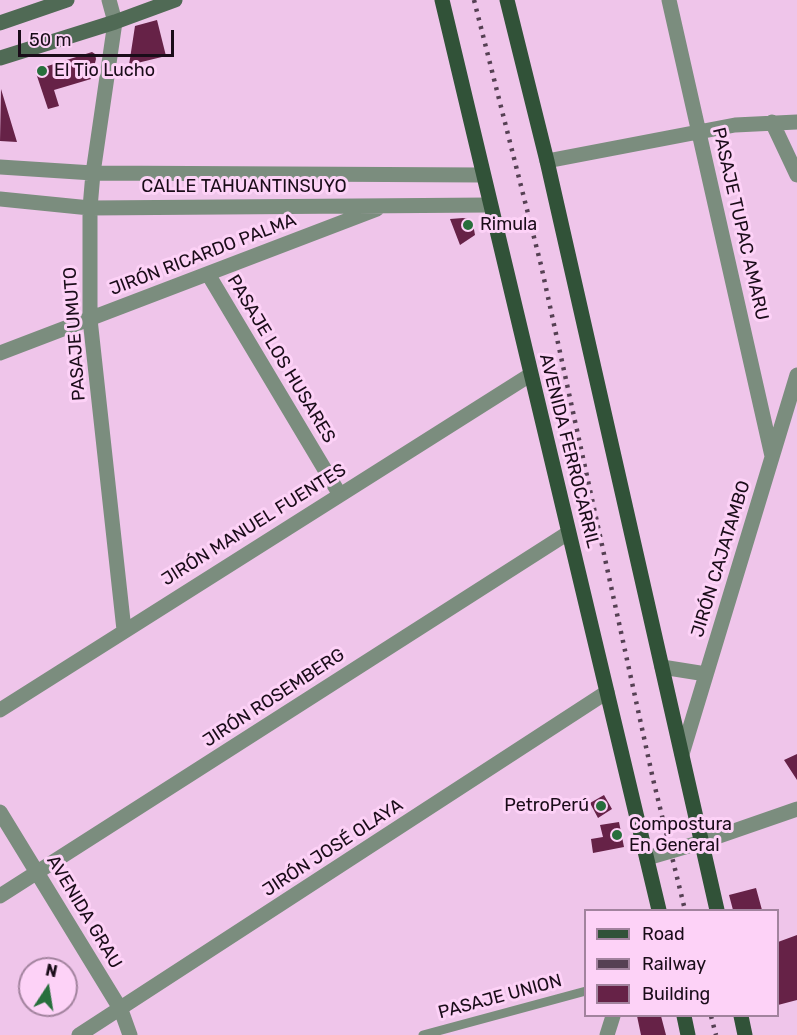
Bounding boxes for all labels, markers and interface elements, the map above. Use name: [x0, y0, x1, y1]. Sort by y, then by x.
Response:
scale bar: [21, 18, 177, 56]
text: 50 m: [29, 29, 72, 51]
place label: El Tio Lucho: [54, 60, 155, 82]
marker: El Tio Lucho: [35, 64, 49, 78]
street label: PASAJE TUPAC AMARU: [707, 125, 773, 323]
street label: CALLE TAHUANTINSUYO: [141, 176, 347, 198]
street label: JIRÓN RICARDO PALMA: [107, 209, 299, 301]
place label: Rimula: [480, 214, 537, 236]
marker: Rimula: [461, 218, 475, 232]
street label: PASAJE UMUTO: [60, 266, 90, 402]
street label: PASAJE LOS HUSARES: [222, 271, 340, 447]
street label: AVENIDA FERROCARRIL: [534, 352, 604, 550]
street label: JIRÓN MANUEL FUENTES: [158, 459, 350, 591]
street label: JIRÓN CAJATAMBO: [687, 478, 755, 640]
street label: JIRÓN ROSEMBERG: [199, 644, 349, 752]
street label: JIRÓN JOSÉ OLAYA: [259, 795, 407, 901]
place label: PetroPerú: [504, 795, 589, 817]
marker: PetroPerú: [594, 799, 608, 813]
place label: Compostura En General: [629, 814, 732, 856]
marker: Compostura En General: [610, 828, 624, 842]
street label: AVENIDA GRAU: [42, 851, 126, 973]
legend: [584, 909, 779, 1017]
text: Road: [642, 923, 685, 945]
text: Railway: [642, 953, 706, 975]
north arrow: [18, 957, 78, 1017]
street label: PASAJE UNION: [436, 970, 564, 1024]
text: Building: [642, 983, 710, 1005]

